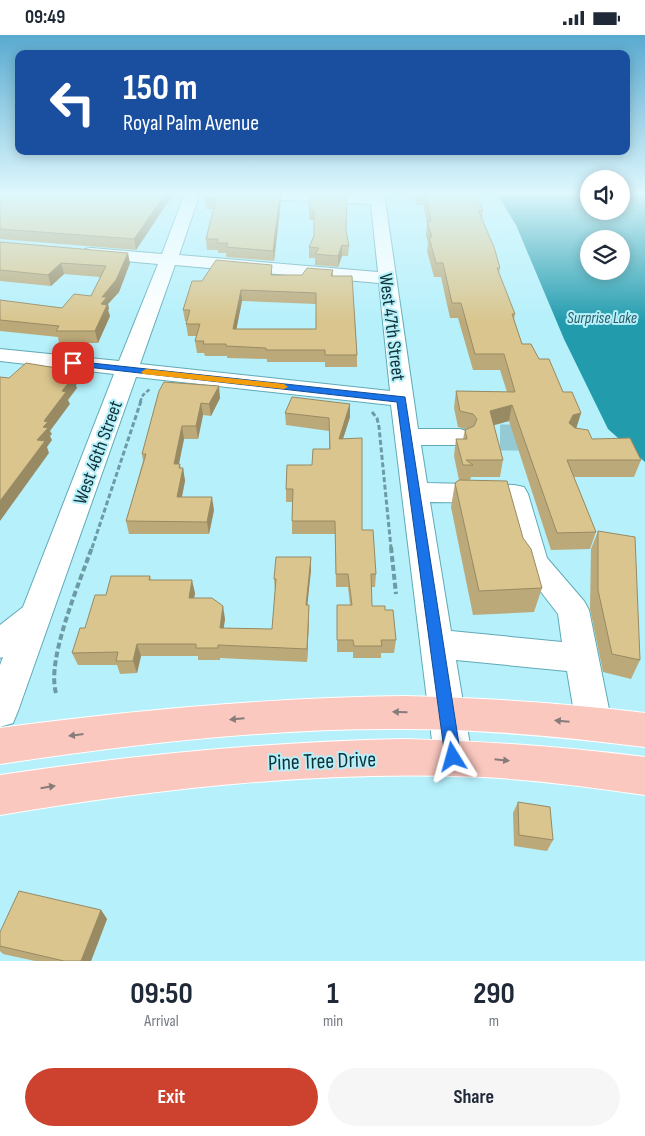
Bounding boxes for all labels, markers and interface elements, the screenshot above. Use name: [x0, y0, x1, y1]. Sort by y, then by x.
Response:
text: 09:49: [25, 6, 65, 29]
text: 150 m: [123, 67, 197, 110]
icon: left: [40, 70, 105, 135]
text: Royal Palm Avenue: [123, 110, 259, 137]
map controls: [580, 170, 630, 280]
button: sound: [580, 170, 630, 220]
button: layers: [580, 230, 630, 280]
street label: West 47th Street: [374, 272, 410, 382]
water label: Surprise Lake: [567, 309, 637, 328]
pin: [52, 342, 94, 384]
icon: arrive: [59, 349, 87, 377]
street label: West 46th Street: [69, 397, 128, 507]
one-way arrow: [391, 708, 407, 716]
one-way arrow: [229, 715, 245, 723]
one-way arrow: [553, 717, 569, 725]
position arrow: [426, 730, 478, 782]
one-way arrow: [67, 731, 83, 739]
street label: Pine Tree Drive: [268, 746, 376, 777]
one-way arrow: [494, 756, 510, 764]
one-way arrow: [40, 782, 56, 790]
text: 09:50: [130, 976, 193, 1012]
text: 1: [327, 976, 339, 1012]
text: 290: [473, 976, 515, 1012]
text: Arrival: [144, 1012, 179, 1031]
text: min: [323, 1012, 343, 1031]
text: m: [489, 1012, 499, 1031]
button: Exit: [25, 1068, 318, 1126]
button: Share: [328, 1068, 620, 1126]

